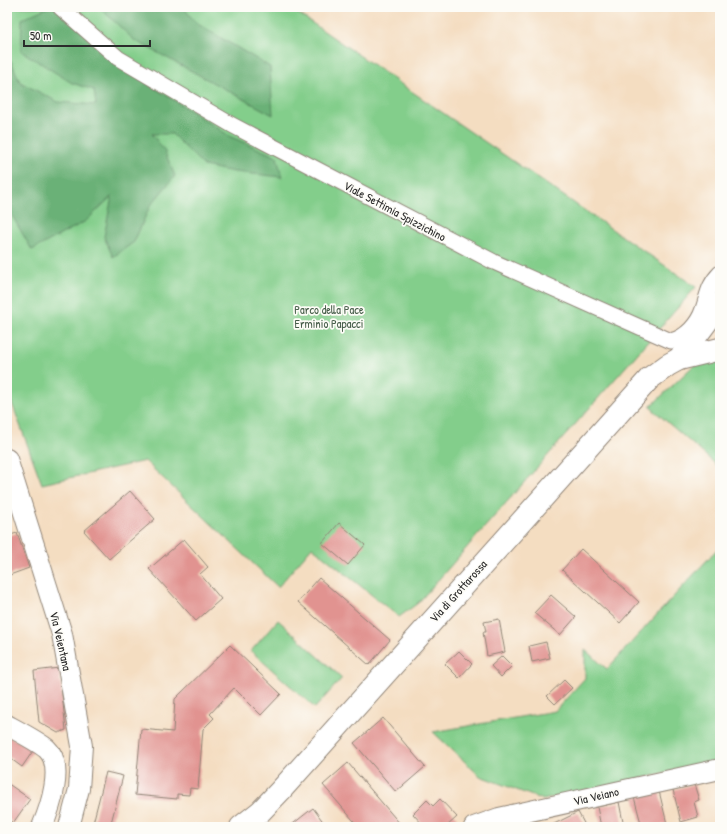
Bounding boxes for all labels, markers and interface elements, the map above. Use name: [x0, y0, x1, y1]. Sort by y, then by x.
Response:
scale bar: [24, 22, 150, 48]
text: 50 m: [30, 27, 51, 44]
street label: Viale Settimia Spizzichino: [341, 177, 449, 245]
park label: Parco della Pace Erminio Papacci: [294, 301, 364, 332]
street label: Via di Grottarossa: [425, 556, 491, 626]
street label: Via Veientana: [46, 610, 76, 673]
street label: Via Veiano: [572, 783, 621, 809]

